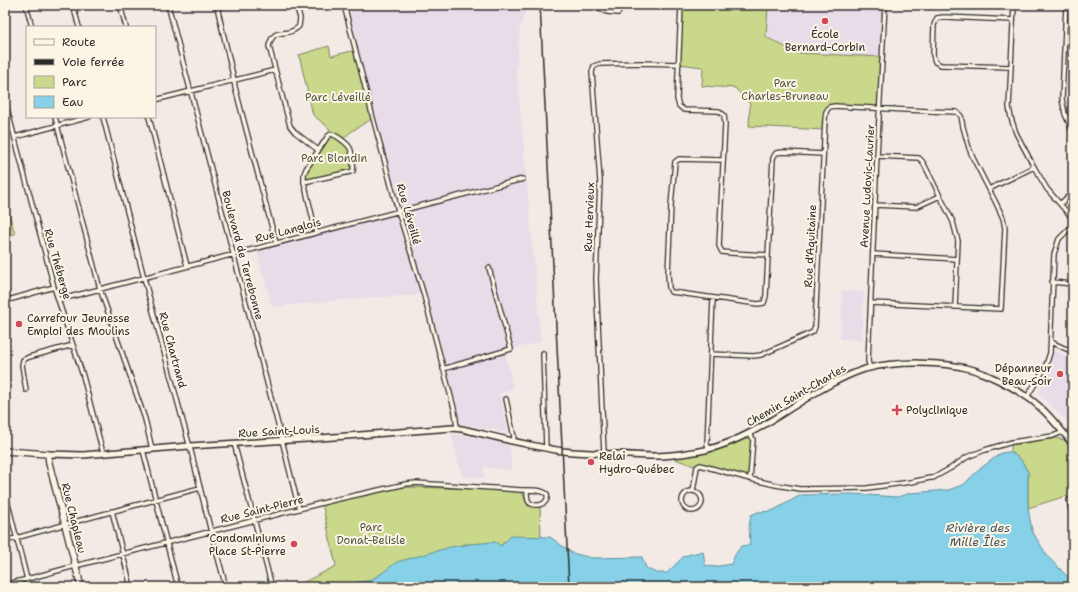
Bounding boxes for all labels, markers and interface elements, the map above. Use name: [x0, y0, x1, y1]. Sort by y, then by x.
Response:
marker: École Bernard-Corbin: [820, 16, 830, 26]
legend: [26, 26, 156, 118]
place label: École Bernard-Corbin: [785, 26, 866, 55]
text: Route: [62, 34, 96, 50]
text: Voie ferrée: [62, 54, 125, 70]
text: Parc: [62, 74, 87, 90]
park label: Parc Charles-Bruneau: [741, 76, 829, 104]
park label: Parc Léveillé: [305, 90, 371, 105]
text: Eau: [62, 94, 84, 110]
street label: Avenue Ludovic-Laurier: [857, 124, 878, 248]
park label: Parc Blondin: [301, 151, 367, 166]
street label: Rue Léveillé: [393, 182, 424, 246]
street label: Rue Hervieux: [581, 182, 598, 252]
street label: Boulevard de Terrebonne: [218, 189, 267, 321]
street label: Rue d'Aquitaine: [801, 204, 820, 288]
street label: Rue Langlois: [253, 214, 323, 246]
street label: Rue Théberge: [40, 227, 75, 301]
street label: Rue Chartrand: [155, 310, 190, 390]
place label: Carrefour Jeunesse Emploi des Moulins: [27, 311, 130, 339]
marker: Carrefour Jeunesse Emploi des Moulins: [14, 319, 24, 329]
street label: Chemin Saint-Charles: [744, 361, 849, 430]
place label: Dépanneur Beau-Soir: [995, 361, 1052, 389]
marker: Dépanneur Beau-Soir: [1055, 369, 1065, 379]
place label: Polyclinique: [906, 403, 968, 418]
marker: Polyclinique: [891, 404, 903, 416]
street label: Rue Saint-Louis: [238, 422, 320, 441]
place label: Relai Hydro-Québec: [599, 449, 675, 477]
marker: Relai Hydro-Québec: [586, 457, 596, 467]
street label: Rue Chapleau: [57, 481, 90, 555]
street label: Rue Saint-Pierre: [219, 492, 305, 527]
park label: Parc Donat-Belisle: [336, 520, 406, 548]
water label: Rivière des Mille Îles: [946, 520, 1010, 550]
place label: Condominiums Place St-Pierre: [209, 531, 286, 559]
marker: Condominiums Place St-Pierre: [289, 539, 299, 549]

